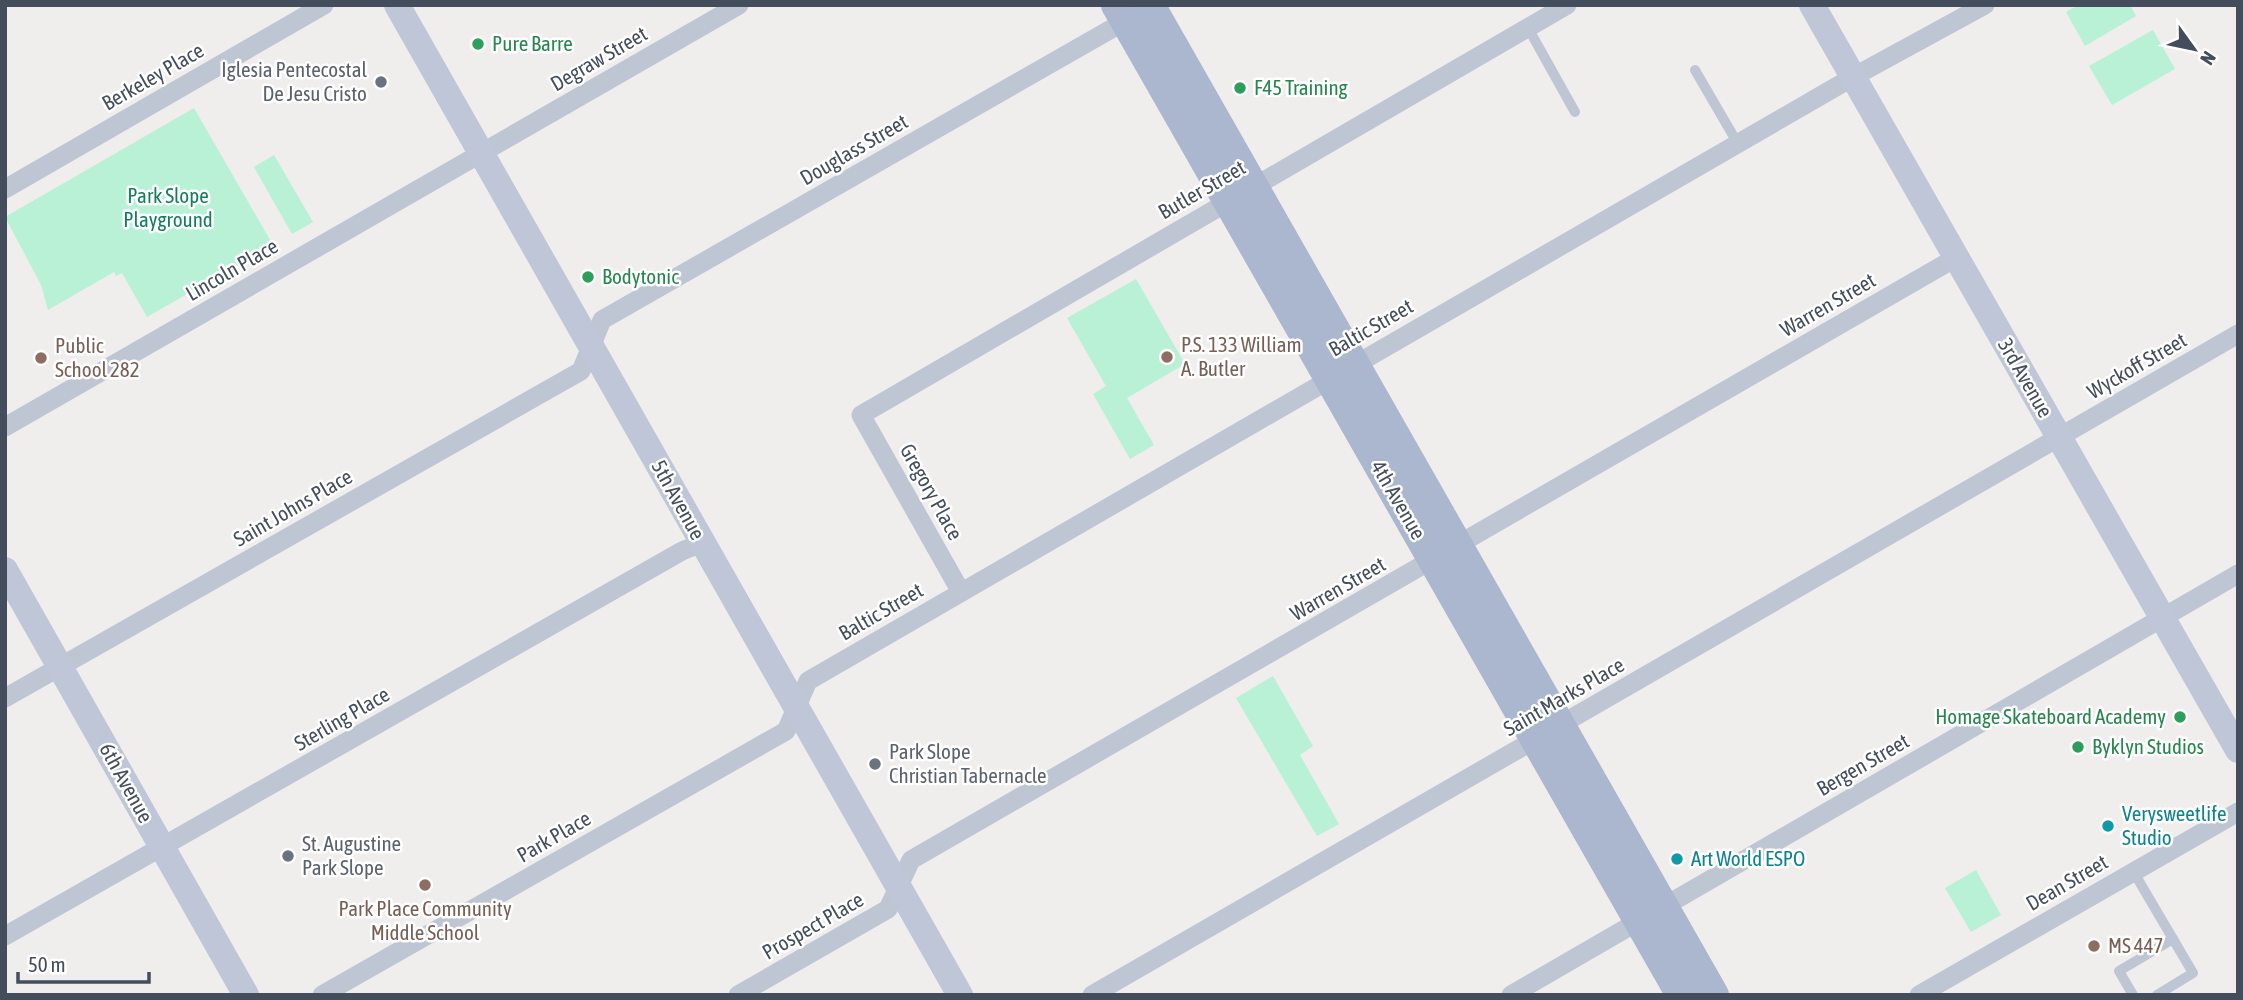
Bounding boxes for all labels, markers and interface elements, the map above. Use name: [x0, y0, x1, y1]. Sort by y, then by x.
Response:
north arrow: [2159, 14, 2229, 84]
street label: Degraw Street: [546, 21, 651, 95]
place label: Pure Barre: [492, 31, 573, 55]
marker: Pure Barre: [470, 36, 486, 52]
street label: Berkeley Place: [97, 37, 208, 115]
text: N: [2196, 48, 2221, 69]
place label: Iglesia Pentecostal De Jesu Cristo: [221, 57, 367, 105]
marker: Iglesia Pentecostal De Jesu Cristo: [373, 74, 389, 90]
place label: F45 Training: [1254, 75, 1348, 99]
marker: F45 Training: [1232, 80, 1248, 96]
street label: Douglass Street: [796, 109, 911, 190]
street label: Butler Street: [1154, 155, 1249, 224]
park label: Park Slope Playground: [123, 183, 213, 231]
street label: Lincoln Place: [181, 233, 282, 305]
place label: Bodytonic: [602, 264, 679, 288]
street label: Warren Street: [1776, 267, 1879, 341]
marker: Bodytonic: [580, 269, 596, 285]
street label: Baltic Street: [1324, 294, 1417, 361]
street label: Wyckoff Street: [2083, 327, 2190, 403]
place label: P.S. 133 William A. Butler: [1181, 332, 1302, 380]
place label: Public School 282: [55, 333, 140, 381]
street label: 3rd Avenue: [1994, 334, 2058, 421]
marker: P.S. 133 William A. Butler: [1159, 349, 1175, 365]
marker: Public School 282: [33, 350, 49, 366]
street label: Gregory Place: [896, 439, 968, 544]
street label: 5th Avenue: [647, 456, 710, 543]
street label: 4th Avenue: [1367, 456, 1431, 543]
street label: Saint Johns Place: [229, 464, 356, 551]
street label: Warren Street: [1286, 551, 1389, 625]
street label: Baltic Street: [834, 578, 927, 645]
street label: Saint Marks Place: [1499, 652, 1628, 740]
street label: Sterling Place: [290, 681, 393, 755]
place label: Homage Skateboard Academy: [1935, 704, 2166, 728]
marker: Homage Skateboard Academy: [2172, 709, 2188, 725]
street label: Bergen Street: [1812, 728, 1913, 800]
place label: Byklyn Studios: [2092, 734, 2204, 758]
street label: 6th Avenue: [95, 739, 158, 826]
place label: Park Slope Christian Tabernacle: [889, 739, 1047, 787]
marker: Byklyn Studios: [2070, 739, 2086, 755]
marker: Park Slope Christian Tabernacle: [867, 756, 883, 772]
place label: Verysweetlife Studio: [2122, 801, 2227, 849]
street label: Park Place: [512, 806, 595, 867]
marker: Verysweetlife Studio: [2100, 818, 2116, 834]
place label: St. Augustine Park Slope: [302, 831, 401, 879]
place label: Art World ESPO: [1691, 846, 1805, 870]
marker: St. Augustine Park Slope: [280, 848, 296, 864]
street label: Dean Street: [2021, 849, 2112, 915]
marker: Art World ESPO: [1669, 851, 1685, 867]
marker: Park Place Community Middle School: [417, 877, 433, 893]
street label: Prospect Place: [758, 887, 867, 964]
place label: Park Place Community Middle School: [338, 896, 512, 944]
place label: MS 447: [2108, 933, 2163, 957]
marker: MS 447: [2086, 938, 2102, 954]
scale bar: [18, 940, 149, 984]
text: 50 m: [28, 952, 66, 976]

